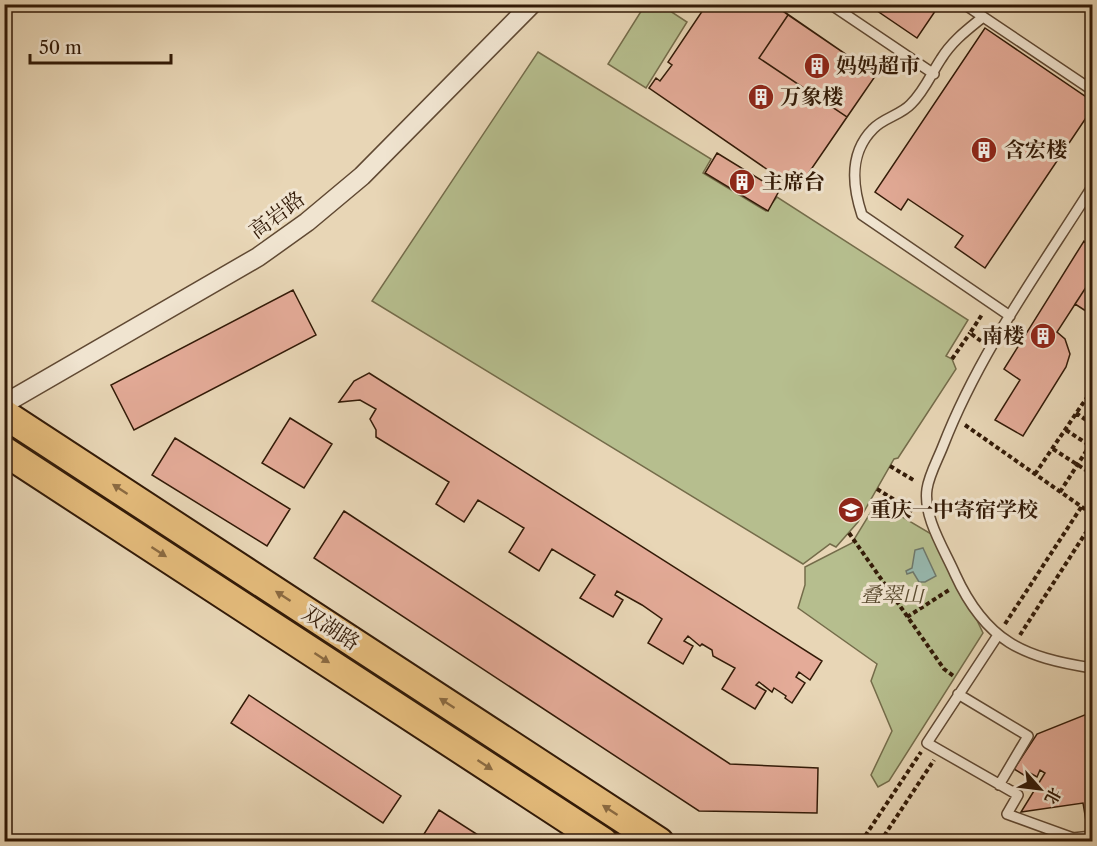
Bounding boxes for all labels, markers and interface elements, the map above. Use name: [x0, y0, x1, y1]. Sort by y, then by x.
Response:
scale bar: [30, 27, 171, 65]
text: 50 m: [39, 37, 82, 59]
building icon: 妈妈超市: [802, 51, 832, 81]
place label: 妈妈超市: [836, 53, 920, 78]
building icon: 万象楼: [746, 82, 776, 112]
place label: 万象楼: [780, 84, 843, 109]
building icon: 含宏楼: [969, 135, 999, 165]
place label: 含宏楼: [1004, 137, 1067, 162]
building icon: 主席台: [727, 167, 757, 197]
place label: 主席台: [762, 169, 825, 194]
street label: 高岩路: [244, 186, 309, 244]
building icon: 南楼: [1028, 321, 1058, 351]
place label: 南楼: [982, 323, 1024, 348]
one-way arrow: [112, 484, 128, 495]
school or university icon: 重庆一中寄宿学校: [836, 495, 866, 525]
place label: 重庆一中寄宿学校: [870, 497, 1038, 522]
one-way arrow: [151, 546, 167, 557]
park label: 叠翠山: [861, 582, 925, 607]
one-way arrow: [275, 591, 291, 602]
street label: 双湖路: [298, 600, 364, 655]
one-way arrow: [314, 652, 330, 663]
one-way arrow: [439, 697, 455, 709]
one-way arrow: [477, 759, 493, 771]
north arrow: [1010, 759, 1070, 819]
text: 北: [1041, 784, 1066, 808]
one-way arrow: [602, 804, 618, 815]

